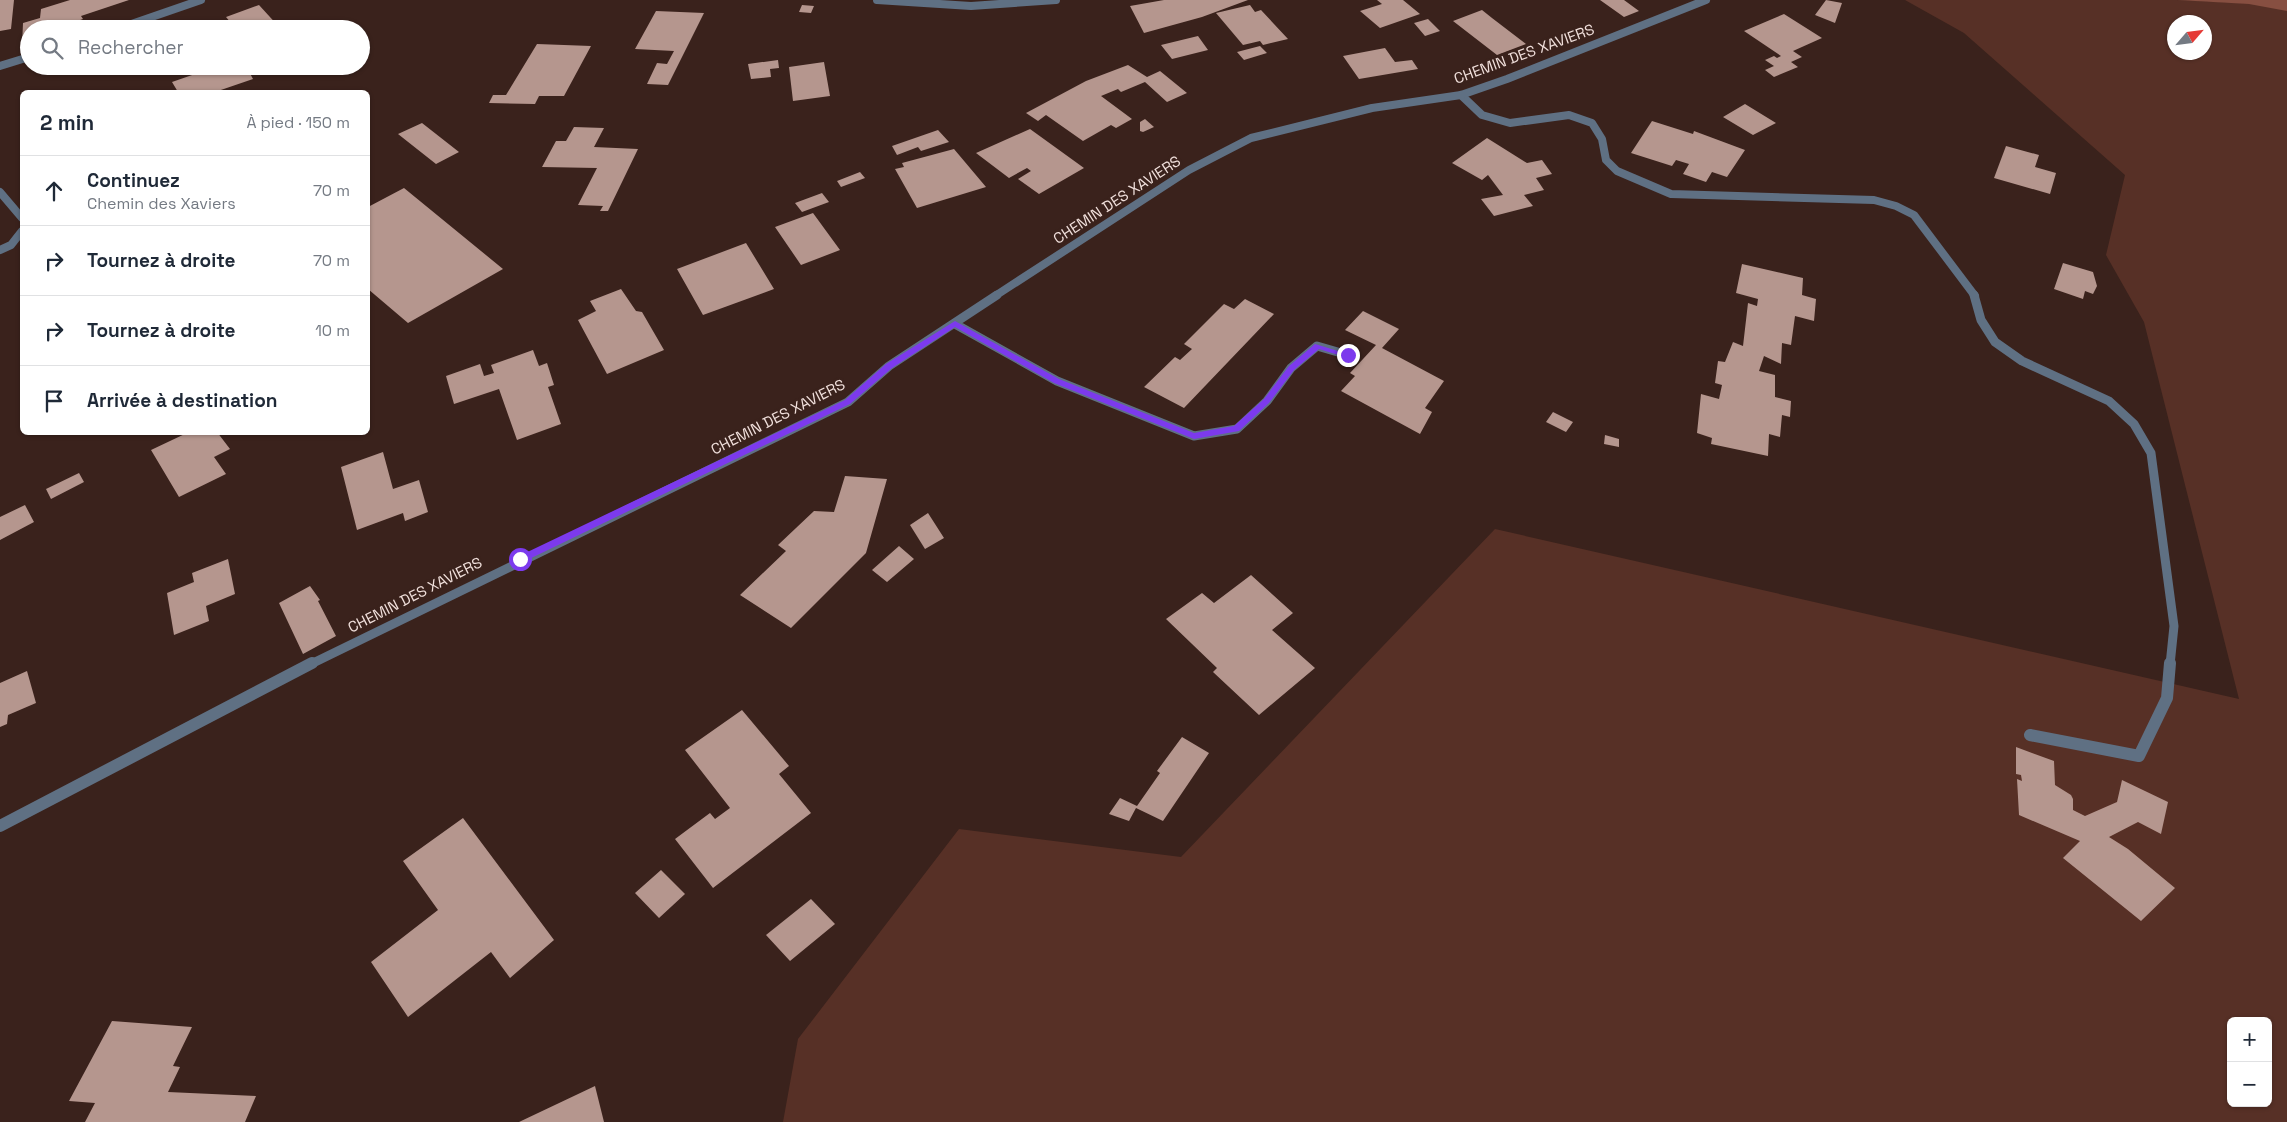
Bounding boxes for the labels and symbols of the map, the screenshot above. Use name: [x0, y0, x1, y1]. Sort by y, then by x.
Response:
north arrow: [2167, 15, 2212, 60]
street label: CHEMIN DES XAVIERS: [1451, 19, 1597, 88]
street label: CHEMIN DES XAVIERS: [1049, 151, 1184, 248]
route end: [1337, 344, 1360, 367]
street label: CHEMIN DES XAVIERS: [707, 374, 848, 459]
route start: [509, 548, 532, 571]
street label: CHEMIN DES XAVIERS: [344, 552, 485, 637]

